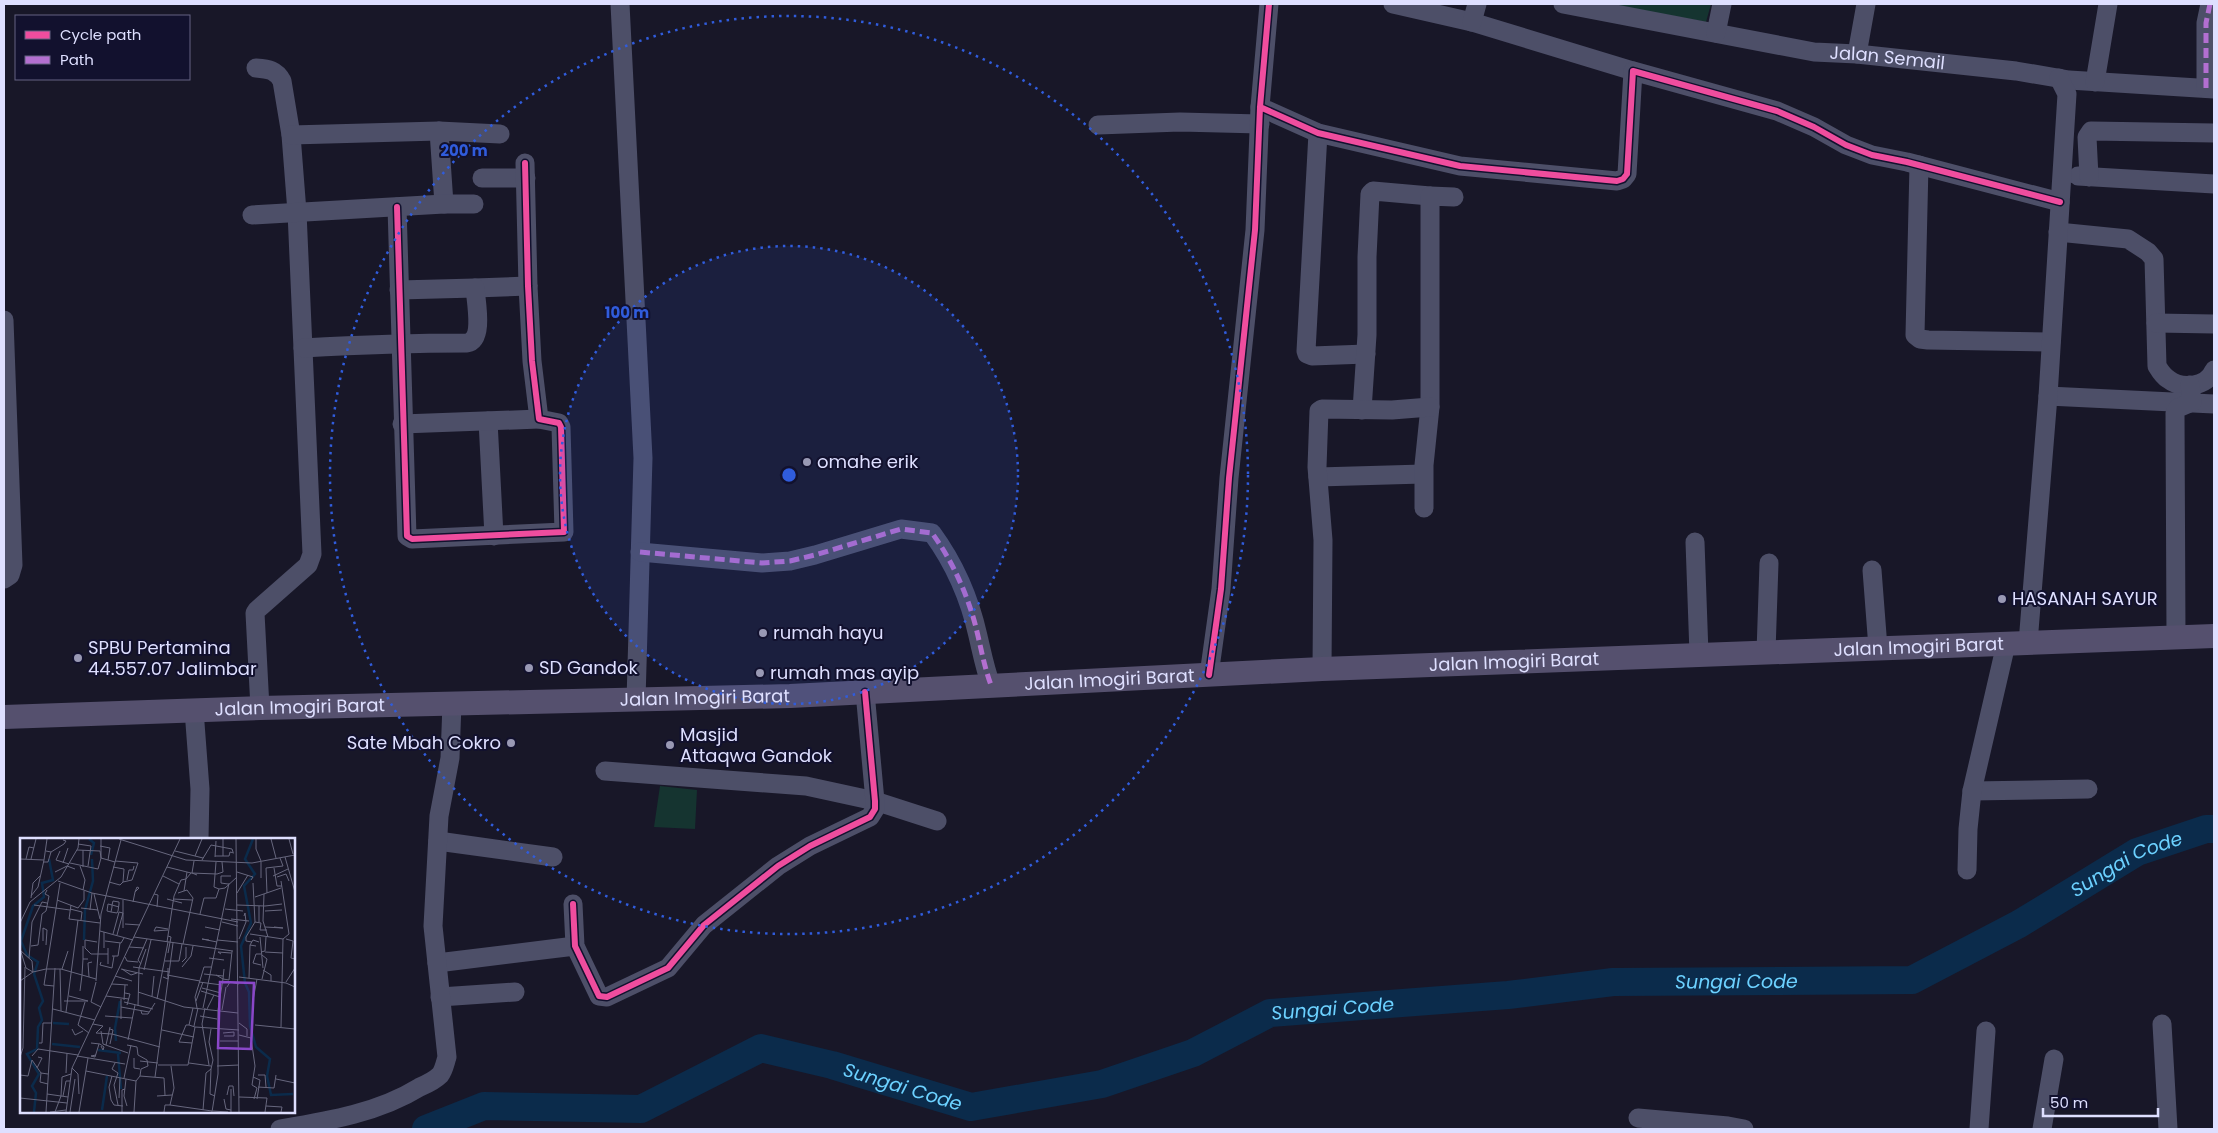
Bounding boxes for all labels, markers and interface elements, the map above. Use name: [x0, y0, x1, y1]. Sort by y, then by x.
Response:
legend: [15, 15, 190, 80]
text: Cycle path: [60, 24, 141, 45]
street label: Jalan Semail: [1829, 40, 1946, 75]
text: Path: [60, 49, 94, 70]
text: 200 m: [440, 140, 488, 161]
text: 100 m: [605, 302, 649, 323]
place label: omahe erik: [817, 449, 919, 474]
marker: omahe erik: [801, 456, 813, 468]
centre of rings: [780, 466, 798, 484]
place label: HASANAH SAYUR: [2012, 586, 2158, 611]
marker: HASANAH SAYUR: [1996, 593, 2008, 605]
place label: rumah hayu: [773, 620, 884, 645]
marker: rumah hayu: [757, 627, 769, 639]
street label: Jalan Imogiri Barat: [1833, 631, 2004, 662]
place label: SPBU Pertamina 44.557.07 Jalimbar: [88, 635, 257, 681]
street label: Jalan Imogiri Barat: [1428, 646, 1599, 677]
marker: SPBU Pertamina 44.557.07 Jalimbar: [72, 652, 84, 664]
place label: SD Gandok: [539, 655, 638, 680]
place label: rumah mas ayip: [770, 660, 919, 685]
marker: SD Gandok: [523, 662, 535, 674]
street label: Jalan Imogiri Barat: [1024, 662, 1195, 696]
marker: rumah mas ayip: [754, 667, 766, 679]
street label: Jalan Imogiri Barat: [619, 683, 790, 712]
street label: Jalan Imogiri Barat: [214, 692, 385, 722]
place label: Masjid Attaqwa Gandok: [680, 722, 833, 768]
place label: Sate Mbah Cokro: [347, 730, 501, 755]
marker: Sate Mbah Cokro: [505, 737, 517, 749]
marker: Masjid Attaqwa Gandok: [664, 739, 676, 751]
water label: Sungai Code: [2065, 825, 2186, 904]
inset map: [20, 838, 295, 1113]
water label: Sungai Code: [1675, 968, 1798, 996]
water label: Sungai Code: [1270, 991, 1395, 1027]
water label: Sungai Code: [840, 1056, 966, 1118]
scale bar: [2043, 1086, 2158, 1118]
text: 50 m: [2050, 1092, 2088, 1113]

